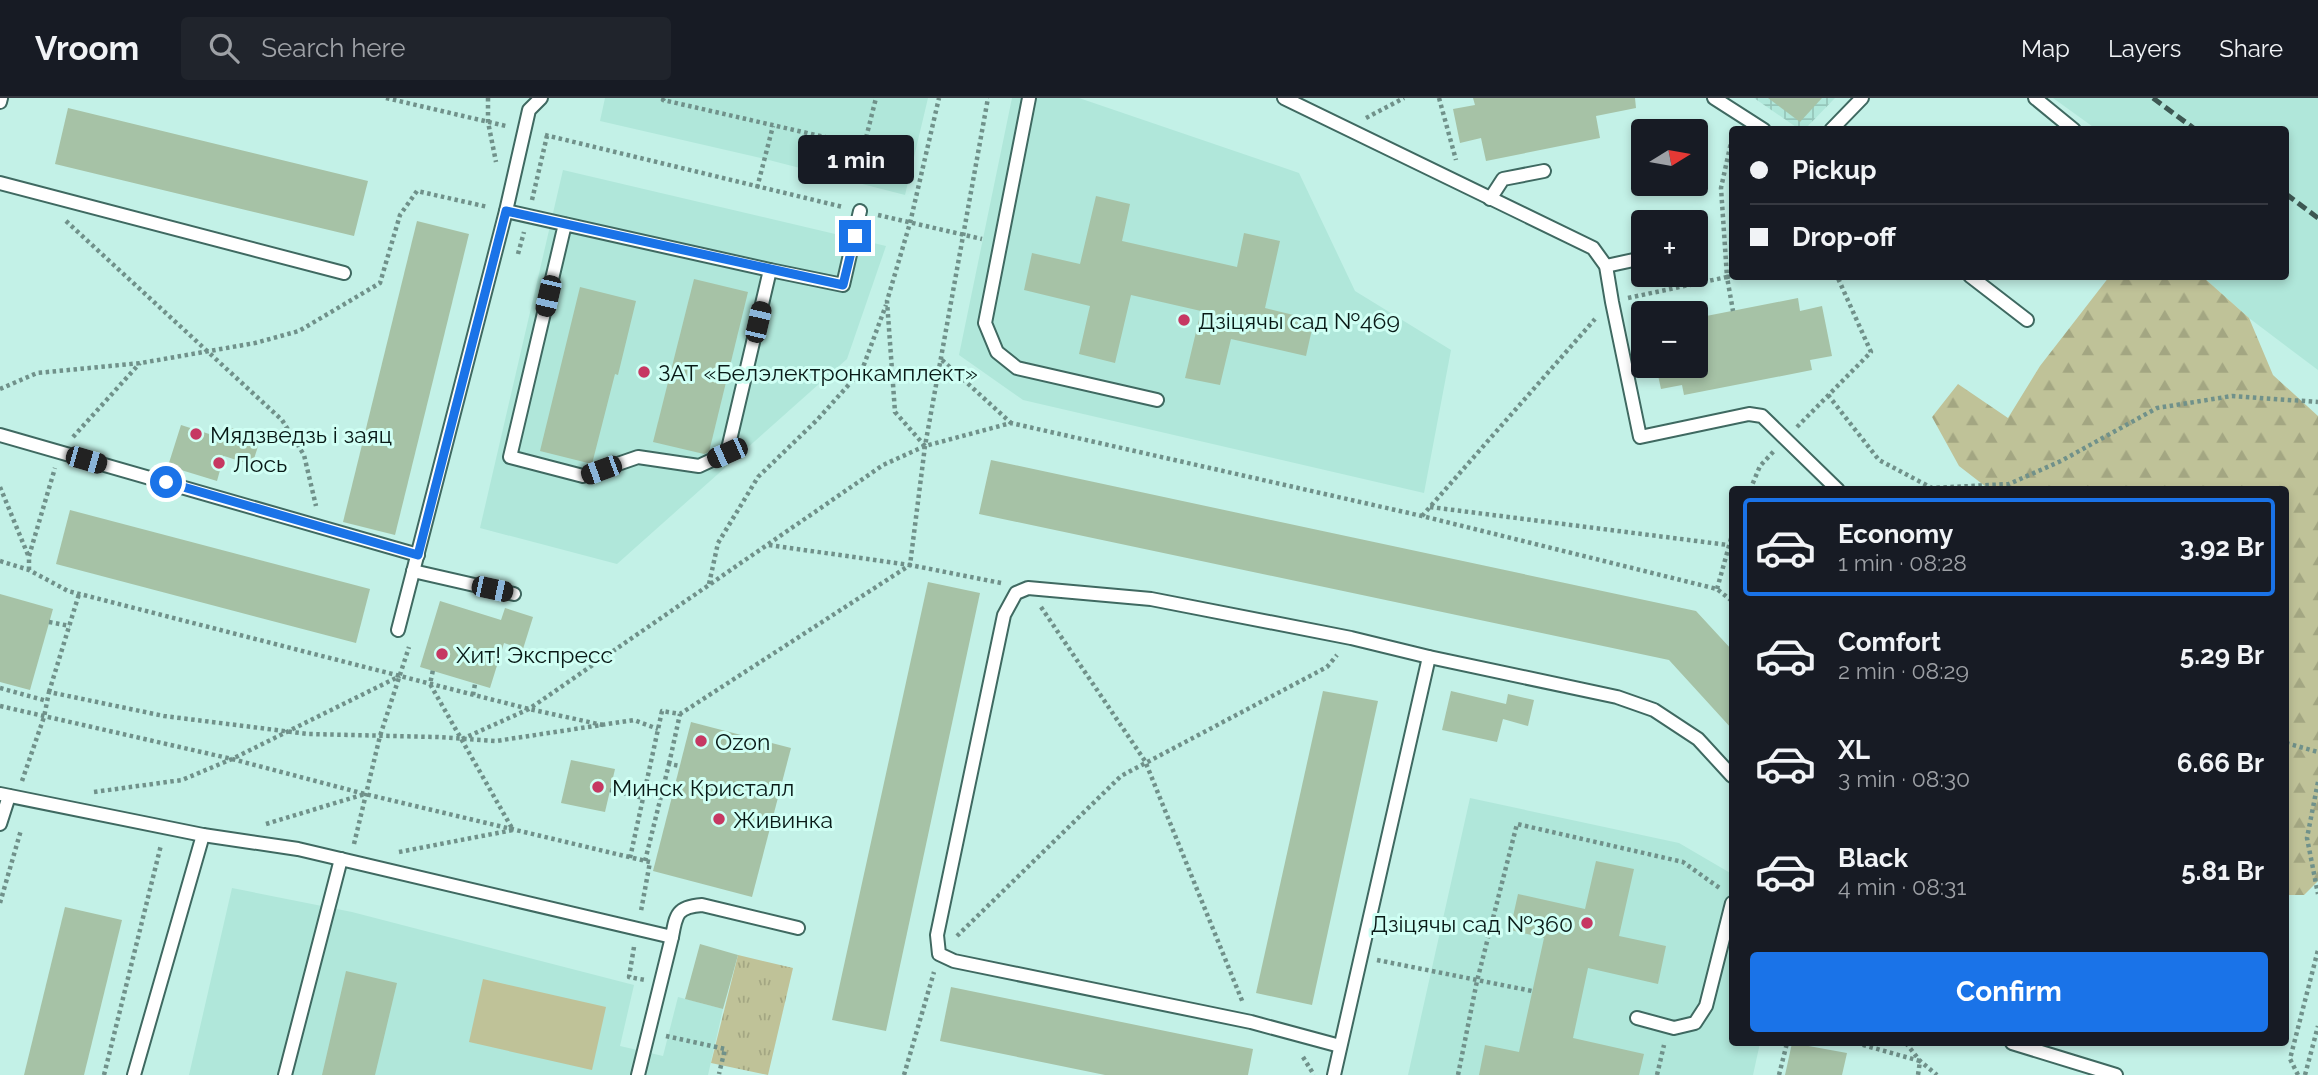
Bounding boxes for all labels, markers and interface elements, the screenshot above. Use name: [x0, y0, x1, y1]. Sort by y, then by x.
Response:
search box: [181, 17, 671, 80]
text: Vroom: [35, 29, 139, 68]
icon: search: [205, 29, 243, 67]
text: Search here: [261, 33, 406, 63]
text: Map: [2021, 34, 2070, 63]
text: Layers: [2108, 34, 2181, 63]
text: Share: [2219, 34, 2283, 63]
north arrow: [1631, 119, 1708, 196]
map controls: [1631, 119, 1708, 378]
callout: 1 min: [797, 135, 913, 184]
text: 1 min: [827, 146, 885, 173]
text: Pickup: [1792, 155, 1877, 185]
button: +: [1631, 210, 1708, 287]
route end: [839, 220, 871, 252]
text: Drop-off: [1792, 222, 1896, 252]
car: [534, 273, 563, 319]
car: [744, 299, 773, 345]
button: −: [1631, 301, 1708, 378]
place label: Дзіцячы сад №469: [1198, 307, 1400, 334]
marker: Дзіцячы сад №469: [1176, 312, 1192, 328]
place label: ЗАТ «Белэлектронкамплект»: [658, 359, 978, 386]
marker: ЗАТ «Белэлектронкамплект»: [636, 364, 652, 380]
place label: Мядзведзь і заяц: [210, 421, 392, 448]
marker: Мядзведзь і заяц: [188, 426, 204, 442]
car: [704, 435, 751, 471]
car: [63, 444, 110, 476]
place label: Лось: [233, 450, 287, 477]
car: [578, 453, 625, 487]
marker: Лось: [211, 455, 227, 471]
route start: [150, 466, 182, 498]
icon: car: [1754, 516, 1817, 579]
text: Economy: [1838, 519, 1953, 549]
text: 3.92 Br: [2180, 532, 2264, 562]
text: 1 min · 08:28: [1838, 549, 1967, 576]
car: [470, 574, 515, 604]
icon: car: [1754, 624, 1817, 687]
text: Comfort: [1838, 627, 1941, 657]
text: 5.29 Br: [2180, 640, 2264, 670]
place label: Хит! Экспресс: [456, 641, 613, 668]
marker: Хит! Экспресс: [434, 646, 450, 662]
text: 2 min · 08:29: [1838, 657, 1969, 684]
place label: Ozon: [715, 728, 770, 755]
icon: car: [1754, 732, 1817, 795]
marker: Ozon: [693, 733, 709, 749]
text: XL: [1838, 735, 1870, 765]
text: 6.66 Br: [2177, 748, 2264, 778]
text: 3 min · 08:30: [1838, 765, 1970, 792]
place label: Минск Кристалл: [612, 774, 794, 801]
marker: Минск Кристалл: [590, 779, 606, 795]
place label: Живинка: [733, 806, 833, 833]
marker: Живинка: [711, 811, 727, 827]
icon: car: [1754, 840, 1817, 903]
text: Black: [1838, 843, 1908, 873]
text: 5.81 Br: [2181, 856, 2264, 886]
text: 4 min · 08:31: [1838, 873, 1966, 900]
place label: Дзіцячы сад №360: [1371, 910, 1573, 937]
marker: Дзіцячы сад №360: [1579, 915, 1595, 931]
button: Confirm: [1750, 952, 2268, 1032]

